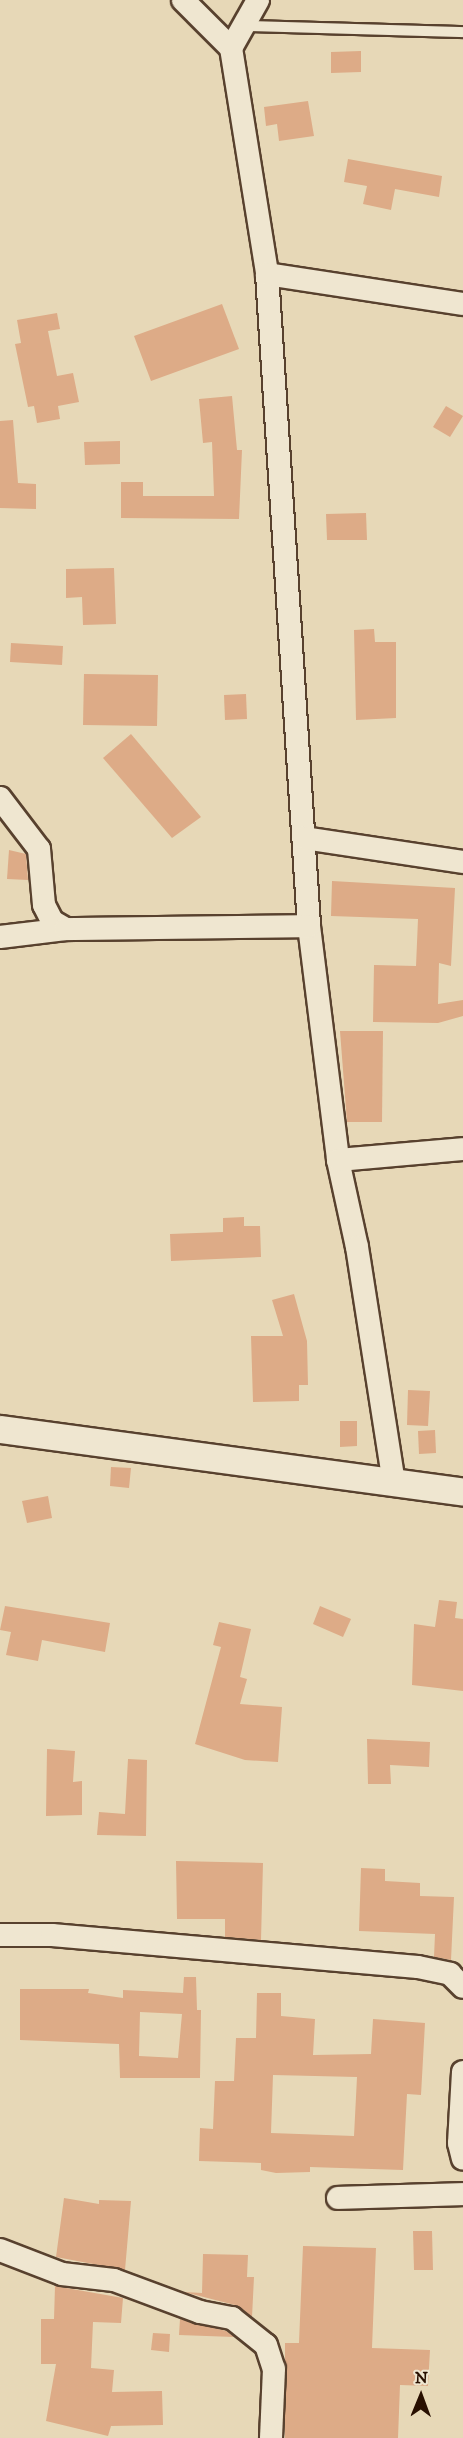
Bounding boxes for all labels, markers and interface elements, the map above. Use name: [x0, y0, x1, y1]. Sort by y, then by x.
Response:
north arrow: [391, 2366, 451, 2426]
text: N: [415, 2368, 428, 2388]

